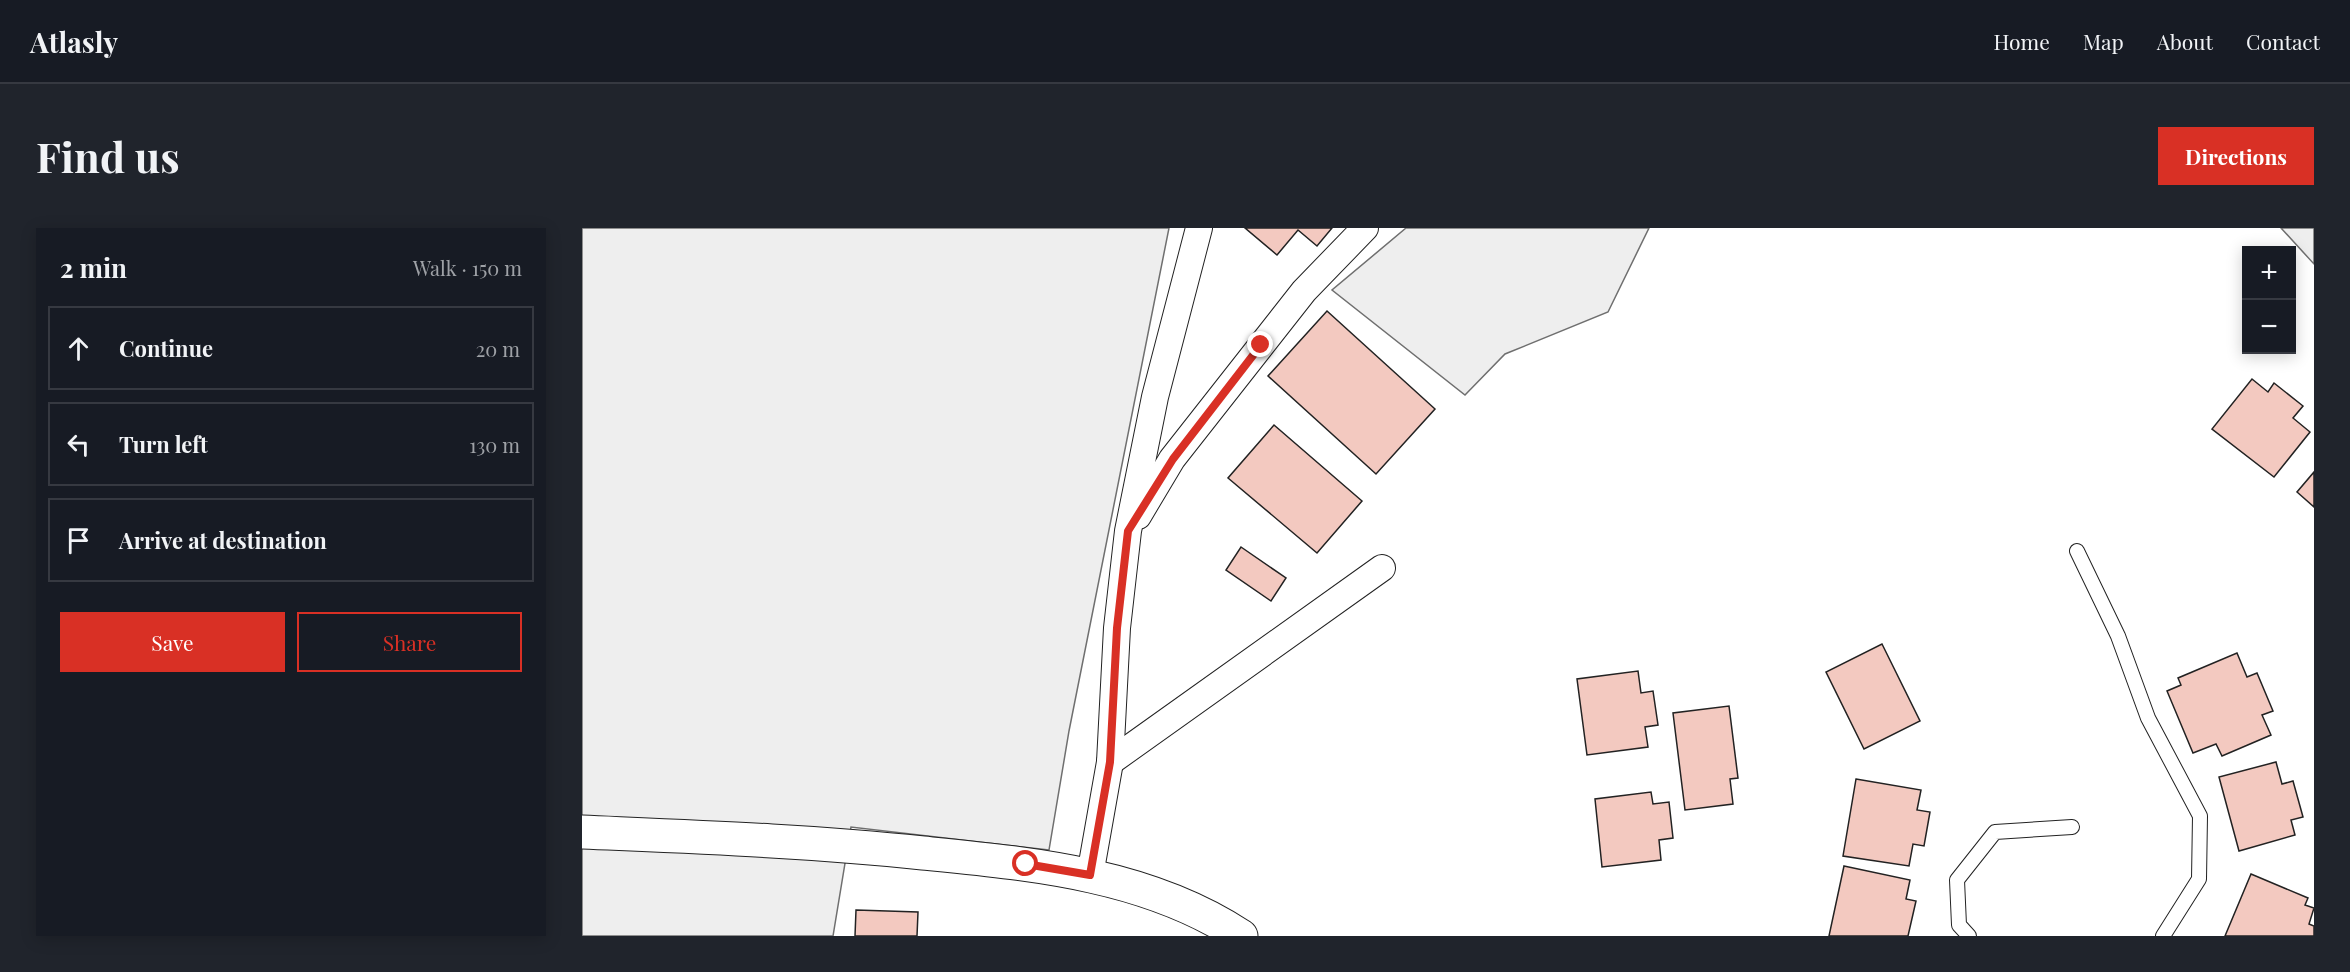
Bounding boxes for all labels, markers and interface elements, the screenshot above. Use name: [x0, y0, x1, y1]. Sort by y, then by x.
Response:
text: Atlasly: [30, 23, 118, 60]
text: Home: [1994, 27, 2050, 55]
text: Map: [2083, 27, 2124, 55]
text: About: [2157, 27, 2213, 55]
text: Contact: [2246, 27, 2320, 55]
button: Directions: [2158, 127, 2314, 185]
text: Find us: [36, 128, 180, 184]
map controls: [2242, 246, 2296, 354]
button: +: [2242, 246, 2296, 300]
text: 2 min: [60, 250, 127, 285]
text: Walk · 150 m: [413, 254, 522, 281]
button: −: [2242, 300, 2296, 354]
route end: [1247, 331, 1273, 357]
icon: ahead: [62, 332, 95, 365]
text: Continue: [119, 333, 213, 363]
text: 20 m: [476, 335, 520, 362]
icon: left: [62, 428, 95, 461]
text: Turn left: [119, 429, 208, 459]
text: 130 m: [469, 431, 520, 458]
icon: arrive: [62, 524, 95, 557]
text: Arrive at destination: [119, 525, 327, 555]
button: Save: [60, 612, 285, 672]
button: Share: [297, 612, 522, 672]
route start: [1012, 850, 1038, 876]

